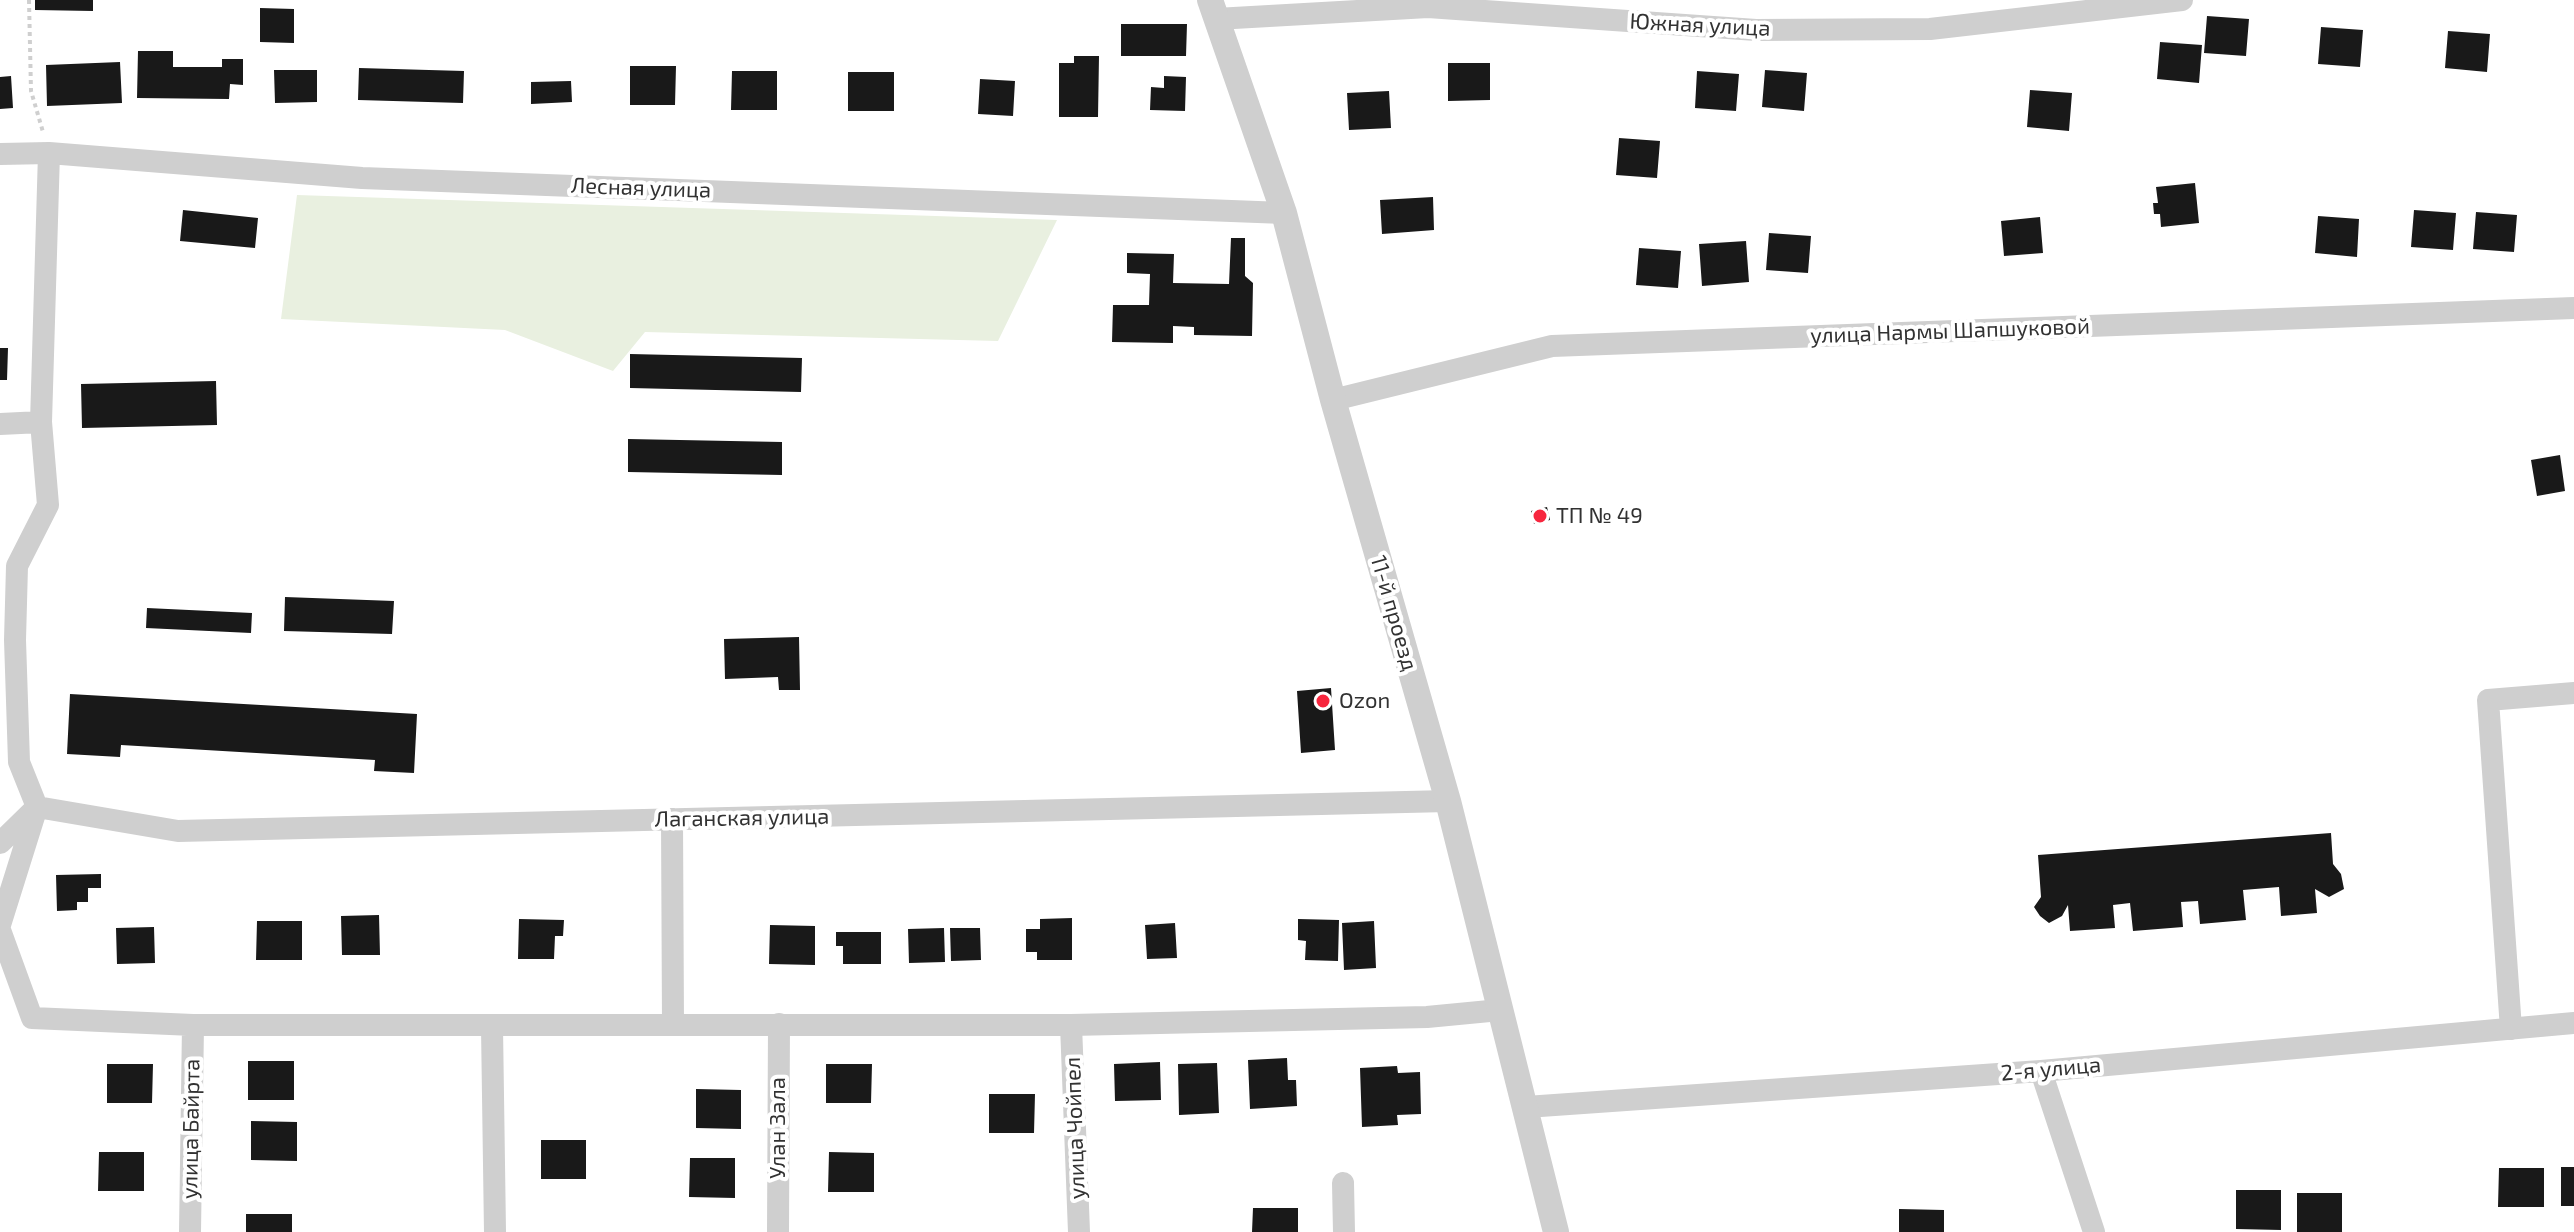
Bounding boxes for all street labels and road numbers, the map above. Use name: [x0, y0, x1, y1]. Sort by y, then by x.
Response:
street label: Южная улица: [1629, 8, 1771, 42]
street label: Лесная улица: [570, 172, 712, 204]
street label: улица Нармы Шапшуковой: [1810, 313, 2090, 349]
street label: 11-й проезд: [1365, 552, 1423, 674]
street label: Лаганская улица: [654, 803, 830, 833]
street label: 2-я улица: [2000, 1051, 2102, 1087]
street label: улица Чойпел: [1059, 1056, 1091, 1200]
street label: улица Байрта: [177, 1059, 205, 1199]
street label: Улан Зала: [765, 1077, 791, 1179]

